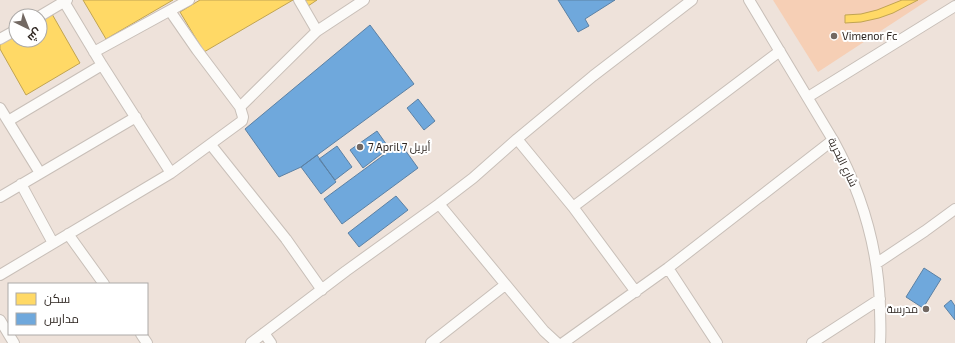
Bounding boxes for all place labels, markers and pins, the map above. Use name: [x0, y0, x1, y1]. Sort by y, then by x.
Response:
place label: Vimenor Fc: [842, 29, 897, 42]
marker: Vimenor Fc: [829, 31, 839, 41]
place label: 7 April 7 أبريل: [368, 140, 430, 154]
marker: 7 April 7 أبريل: [355, 142, 365, 152]
place label: مدرسة: [887, 302, 918, 316]
marker: مدرسة: [921, 304, 931, 314]

